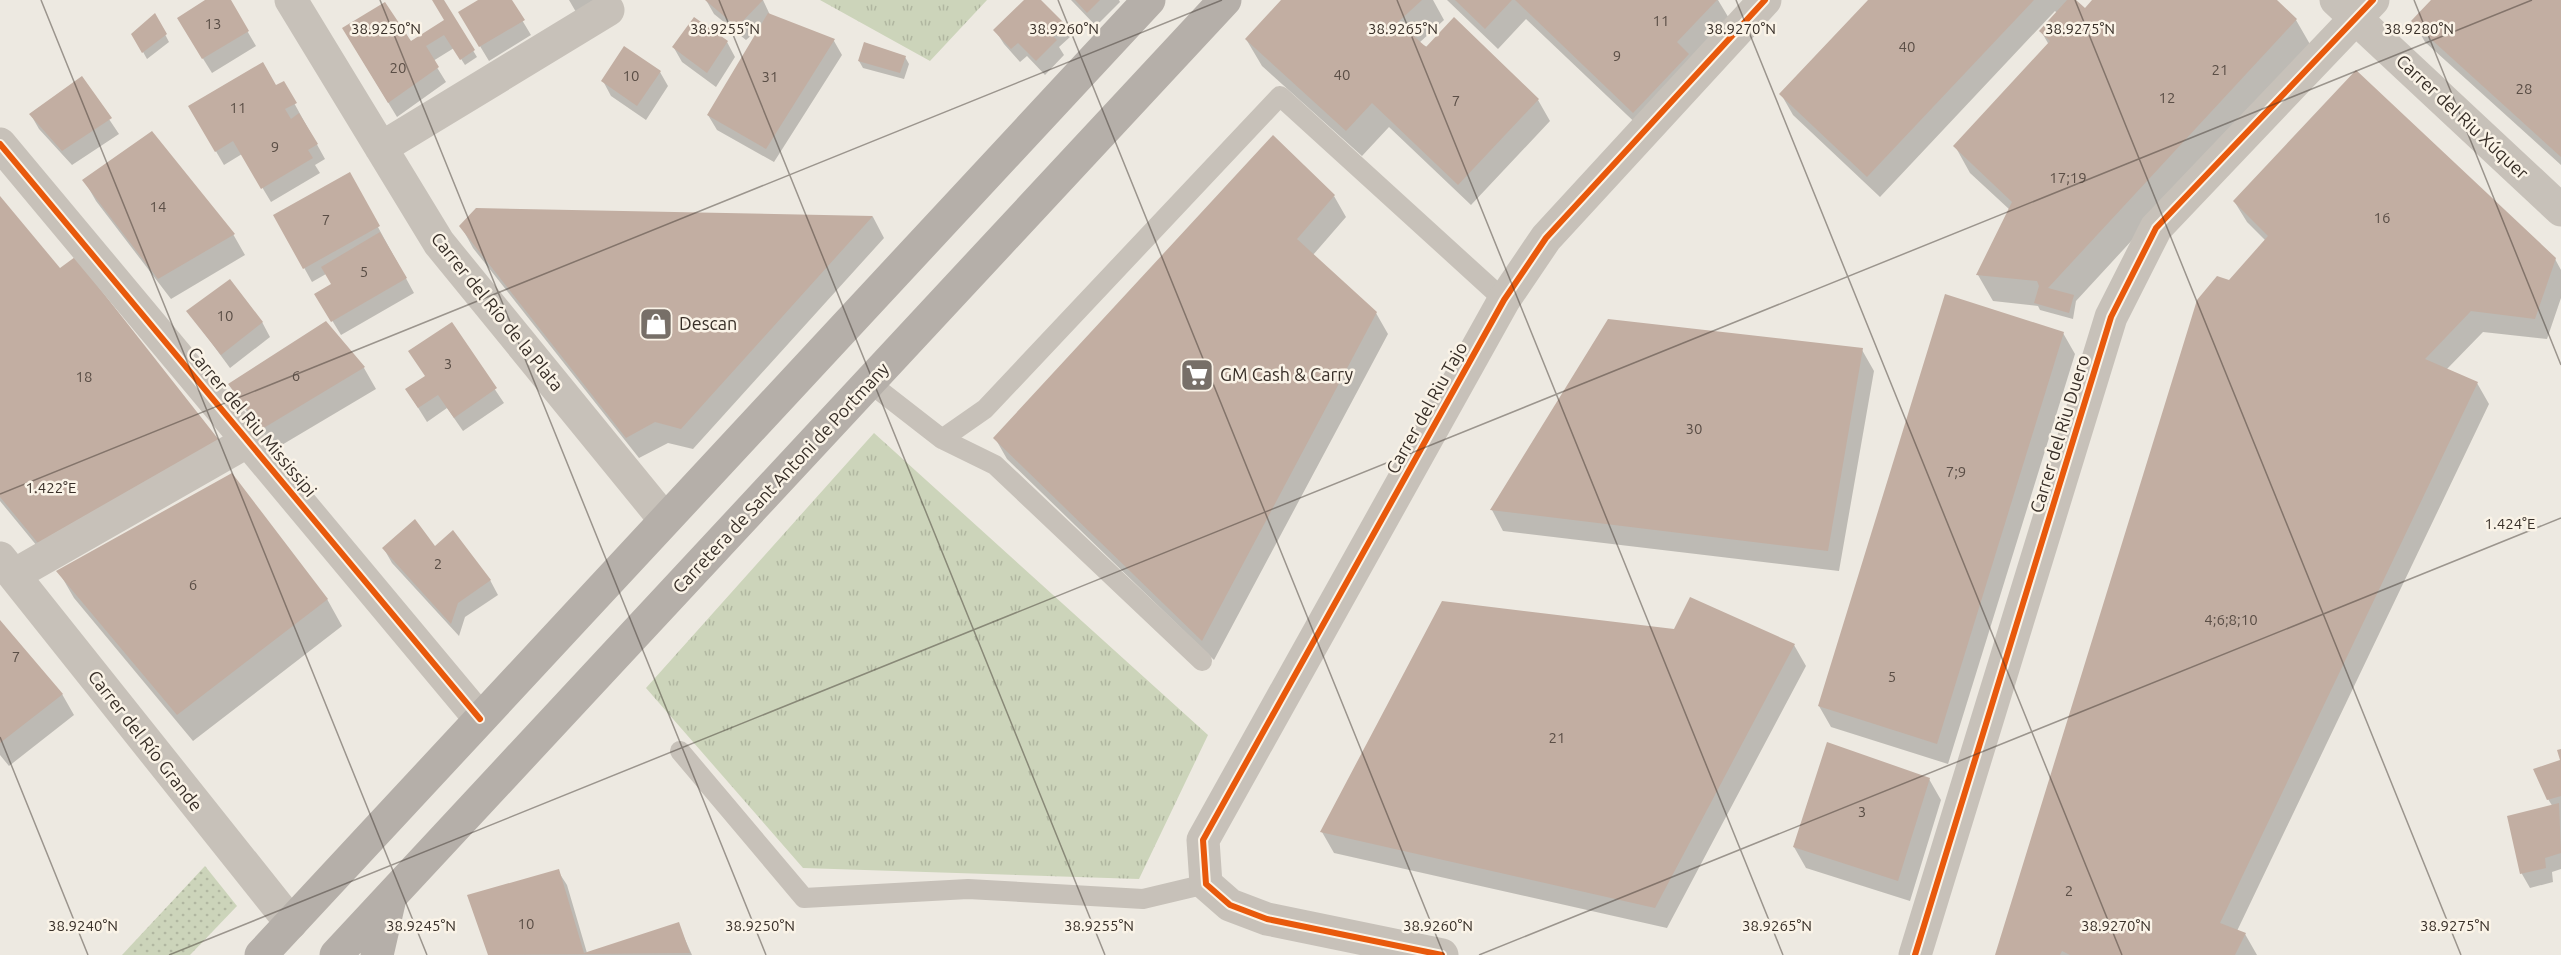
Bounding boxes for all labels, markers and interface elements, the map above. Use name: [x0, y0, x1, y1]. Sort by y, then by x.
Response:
house number: 11: [1653, 12, 1669, 29]
house number: 13: [205, 15, 221, 32]
text: 38.9250°N: [351, 20, 421, 37]
text: 38.9255°N: [690, 20, 760, 37]
text: 38.9260°N: [1029, 20, 1099, 37]
text: 38.9265°N: [1368, 20, 1438, 37]
text: 38.9270°N: [1706, 20, 1776, 37]
text: 38.9275°N: [2045, 20, 2115, 37]
text: 38.9280°N: [2384, 20, 2454, 37]
house number: 40: [1899, 38, 1915, 55]
house number: 9: [1613, 47, 1621, 64]
street label: Carrer del Riu Xúquer: [2393, 50, 2533, 183]
house number: 20: [390, 59, 406, 76]
house number: 21: [2212, 61, 2228, 78]
house number: 40: [1334, 66, 1350, 83]
house number: 10: [623, 67, 639, 84]
house number: 31: [762, 68, 778, 85]
house number: 28: [2516, 80, 2532, 97]
house number: 12: [2159, 89, 2175, 106]
house number: 7: [1452, 92, 1460, 109]
house number: 11: [230, 99, 246, 116]
house number: 9: [271, 138, 279, 155]
house number: 17;19: [2049, 169, 2087, 186]
house number: 14: [150, 198, 166, 215]
house number: 16: [2374, 209, 2390, 226]
house number: 7: [322, 211, 330, 228]
street label: Carrer del Río de la Plata: [428, 228, 568, 395]
house number: 5: [360, 263, 368, 280]
shop icon: Descan: [638, 306, 674, 342]
house number: 10: [217, 307, 233, 324]
place label: Descan: [679, 313, 737, 333]
street label: Carrer del Riu Tajo: [1382, 338, 1471, 477]
street label: Carrer del Riu Mississipi: [184, 343, 321, 500]
street label: Carrer del Riu Duero: [2025, 352, 2093, 515]
house number: 3: [444, 355, 452, 372]
supermarket icon: GM Cash & Carry: [1179, 357, 1215, 393]
street label: Carretera de Sant Antoni de Portmany: [668, 358, 893, 597]
place label: GM Cash & Carry: [1220, 364, 1353, 384]
house number: 6: [292, 367, 300, 384]
house number: 18: [76, 368, 92, 385]
house number: 30: [1686, 420, 1702, 437]
house number: 7;9: [1946, 463, 1966, 480]
text: 1.422°E: [26, 479, 76, 496]
text: 1.424°E: [2485, 515, 2535, 532]
house number: 2: [434, 555, 442, 572]
house number: 6: [189, 576, 197, 593]
house number: 4;6;8;10: [2204, 611, 2258, 628]
house number: 7: [12, 648, 20, 665]
street label: Carrer del Río Grande: [85, 666, 207, 815]
house number: 5: [1888, 668, 1896, 685]
house number: 21: [1549, 729, 1565, 746]
house number: 3: [1858, 803, 1866, 820]
house number: 2: [2065, 882, 2073, 899]
house number: 10: [518, 915, 534, 932]
text: 38.9240°N: [48, 917, 118, 934]
text: 38.9245°N: [386, 917, 456, 934]
text: 38.9250°N: [725, 917, 795, 934]
text: 38.9255°N: [1064, 917, 1134, 934]
text: 38.9260°N: [1403, 917, 1473, 934]
text: 38.9265°N: [1742, 917, 1812, 934]
text: 38.9270°N: [2081, 917, 2151, 934]
text: 38.9275°N: [2420, 917, 2490, 934]

